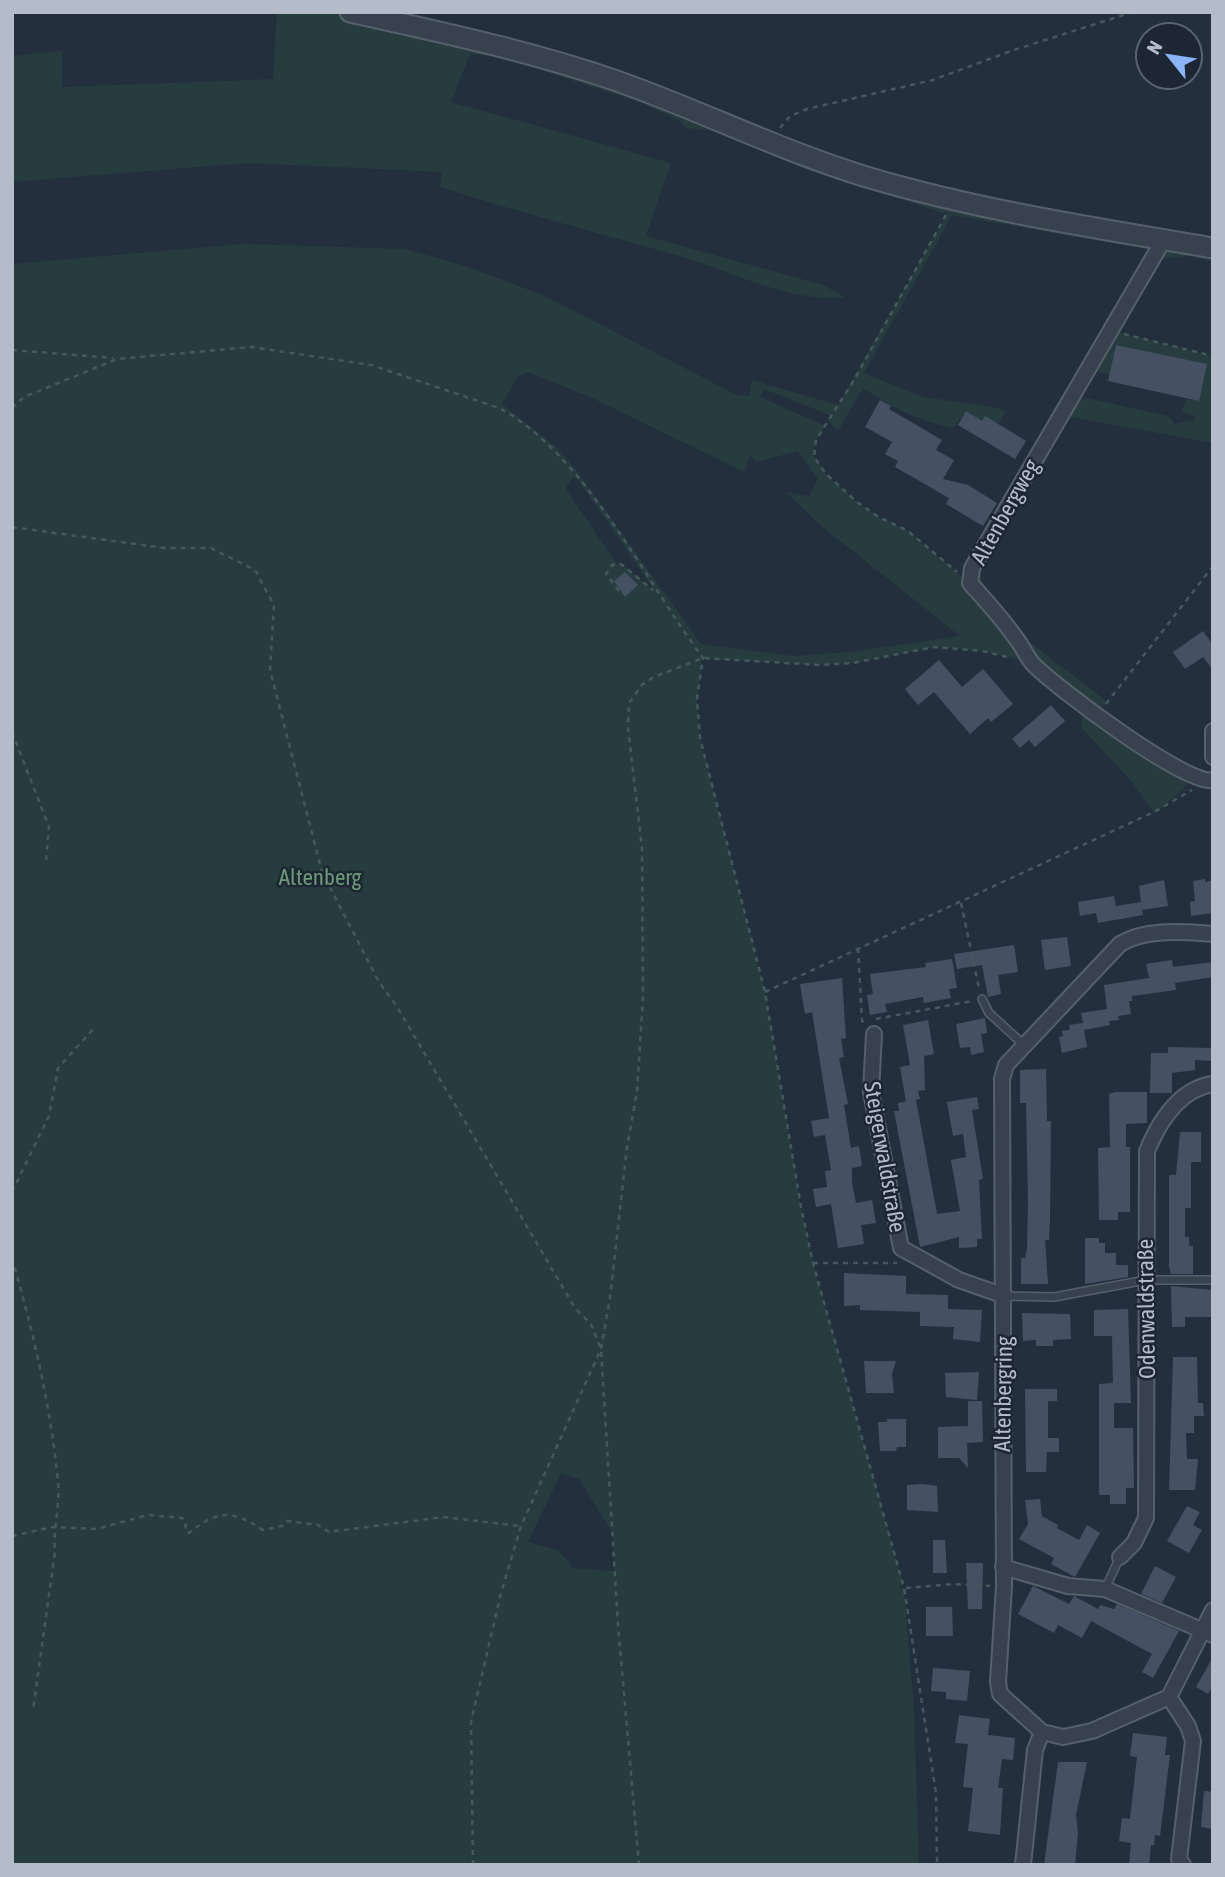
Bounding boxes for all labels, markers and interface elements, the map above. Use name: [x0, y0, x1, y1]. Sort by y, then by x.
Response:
north arrow: [1134, 21, 1204, 91]
text: N: [1142, 37, 1167, 58]
street label: Altenbergweg: [965, 455, 1045, 569]
park label: Altenberg: [279, 864, 361, 890]
street label: Steigerwaldstraße: [859, 1080, 911, 1234]
street label: Odenwaldstraße: [1132, 1239, 1160, 1379]
street label: Altenbergring: [989, 1336, 1017, 1452]

